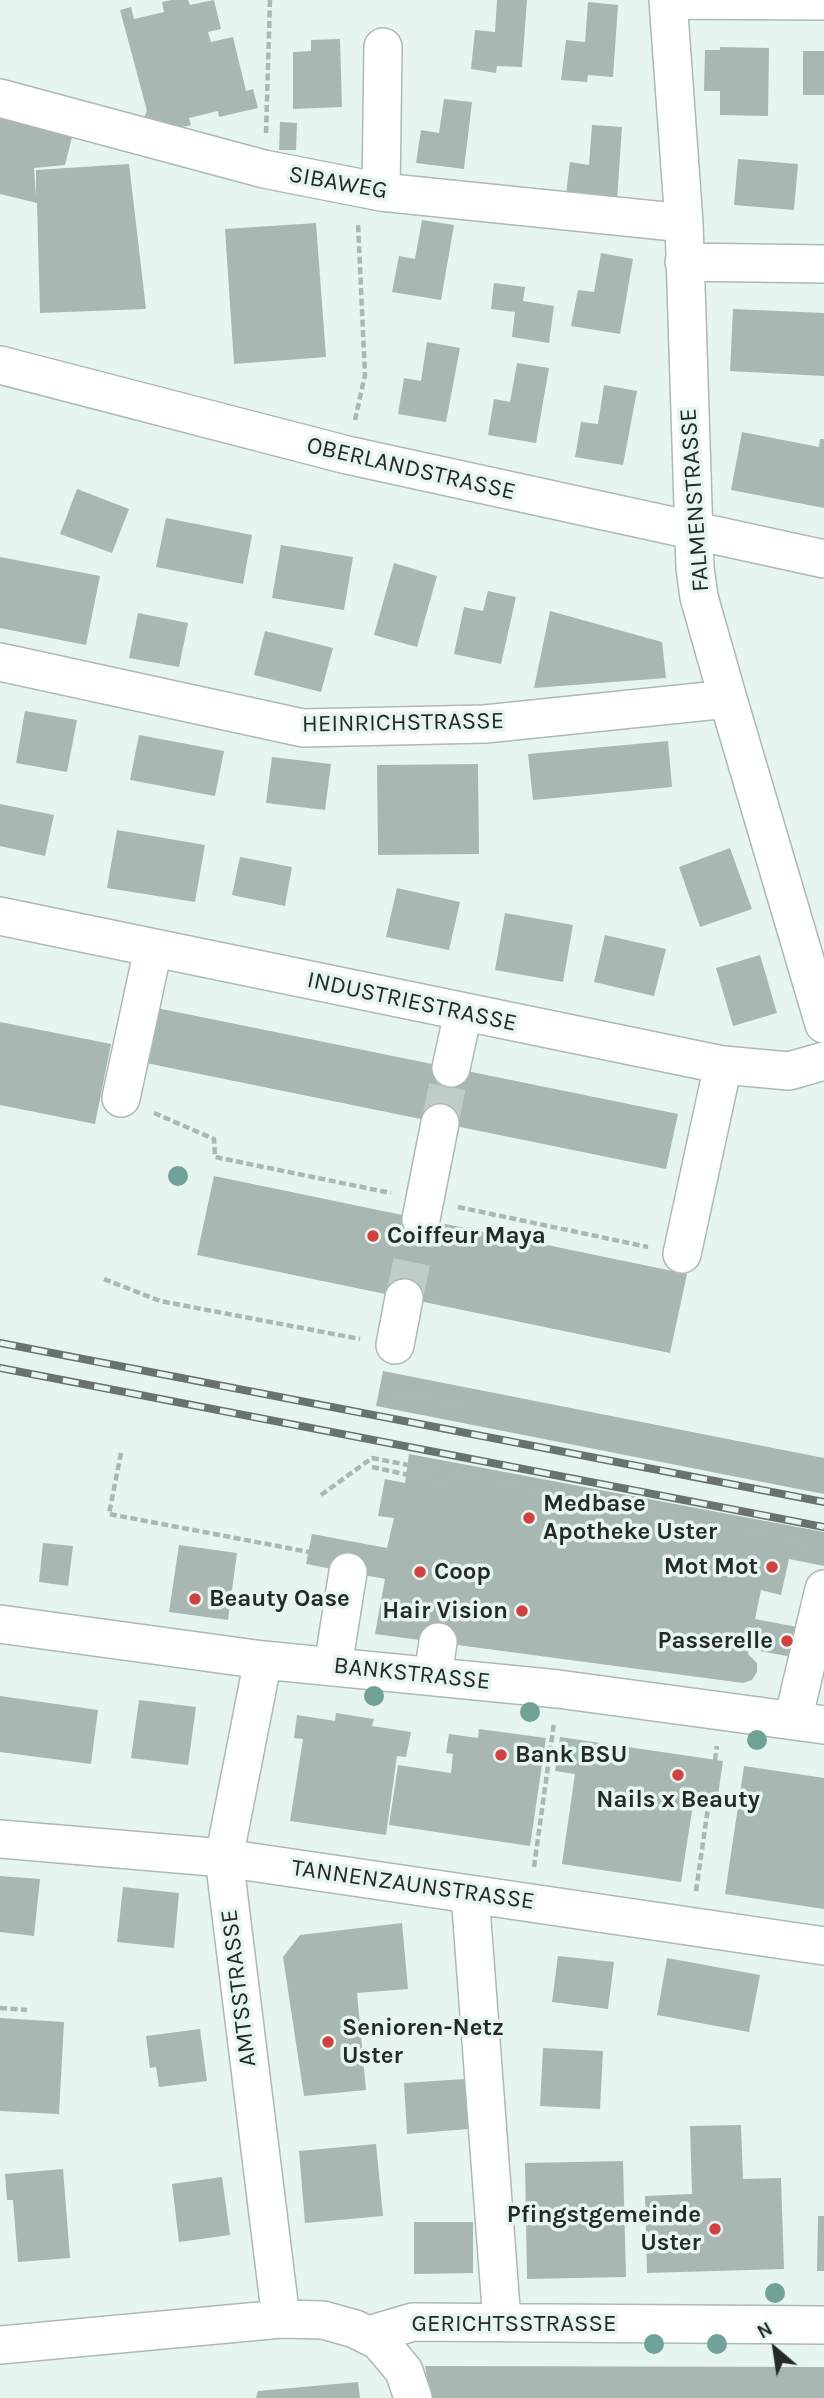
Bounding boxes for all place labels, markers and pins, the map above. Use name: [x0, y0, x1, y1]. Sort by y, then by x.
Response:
place label: Coiffeur Maya: [387, 1222, 546, 1250]
marker: Coiffeur Maya: [365, 1228, 381, 1244]
place label: Medbase Apotheke Uster: [543, 1490, 717, 1546]
marker: Medbase Apotheke Uster: [521, 1510, 537, 1526]
place label: Mot Mot: [664, 1553, 758, 1581]
place label: Coop: [434, 1558, 491, 1586]
marker: Mot Mot: [764, 1559, 780, 1575]
marker: Coop: [412, 1564, 428, 1580]
place label: Beauty Oase: [209, 1585, 350, 1613]
marker: Beauty Oase: [187, 1591, 203, 1607]
place label: Hair Vision: [382, 1597, 508, 1625]
marker: Hair Vision: [514, 1603, 530, 1619]
place label: Passerelle: [658, 1627, 773, 1655]
marker: Passerelle: [779, 1633, 795, 1649]
place label: Bank BSU: [515, 1741, 627, 1769]
marker: Bank BSU: [493, 1747, 509, 1763]
marker: Nails x Beauty: [670, 1767, 686, 1783]
place label: Nails x Beauty: [596, 1786, 760, 1814]
place label: Senioren-Netz Uster: [342, 2014, 504, 2070]
marker: Senioren-Netz Uster: [320, 2034, 336, 2050]
place label: Pfingstgemeinde Uster: [507, 2201, 701, 2257]
marker: Pfingstgemeinde Uster: [707, 2221, 723, 2237]

